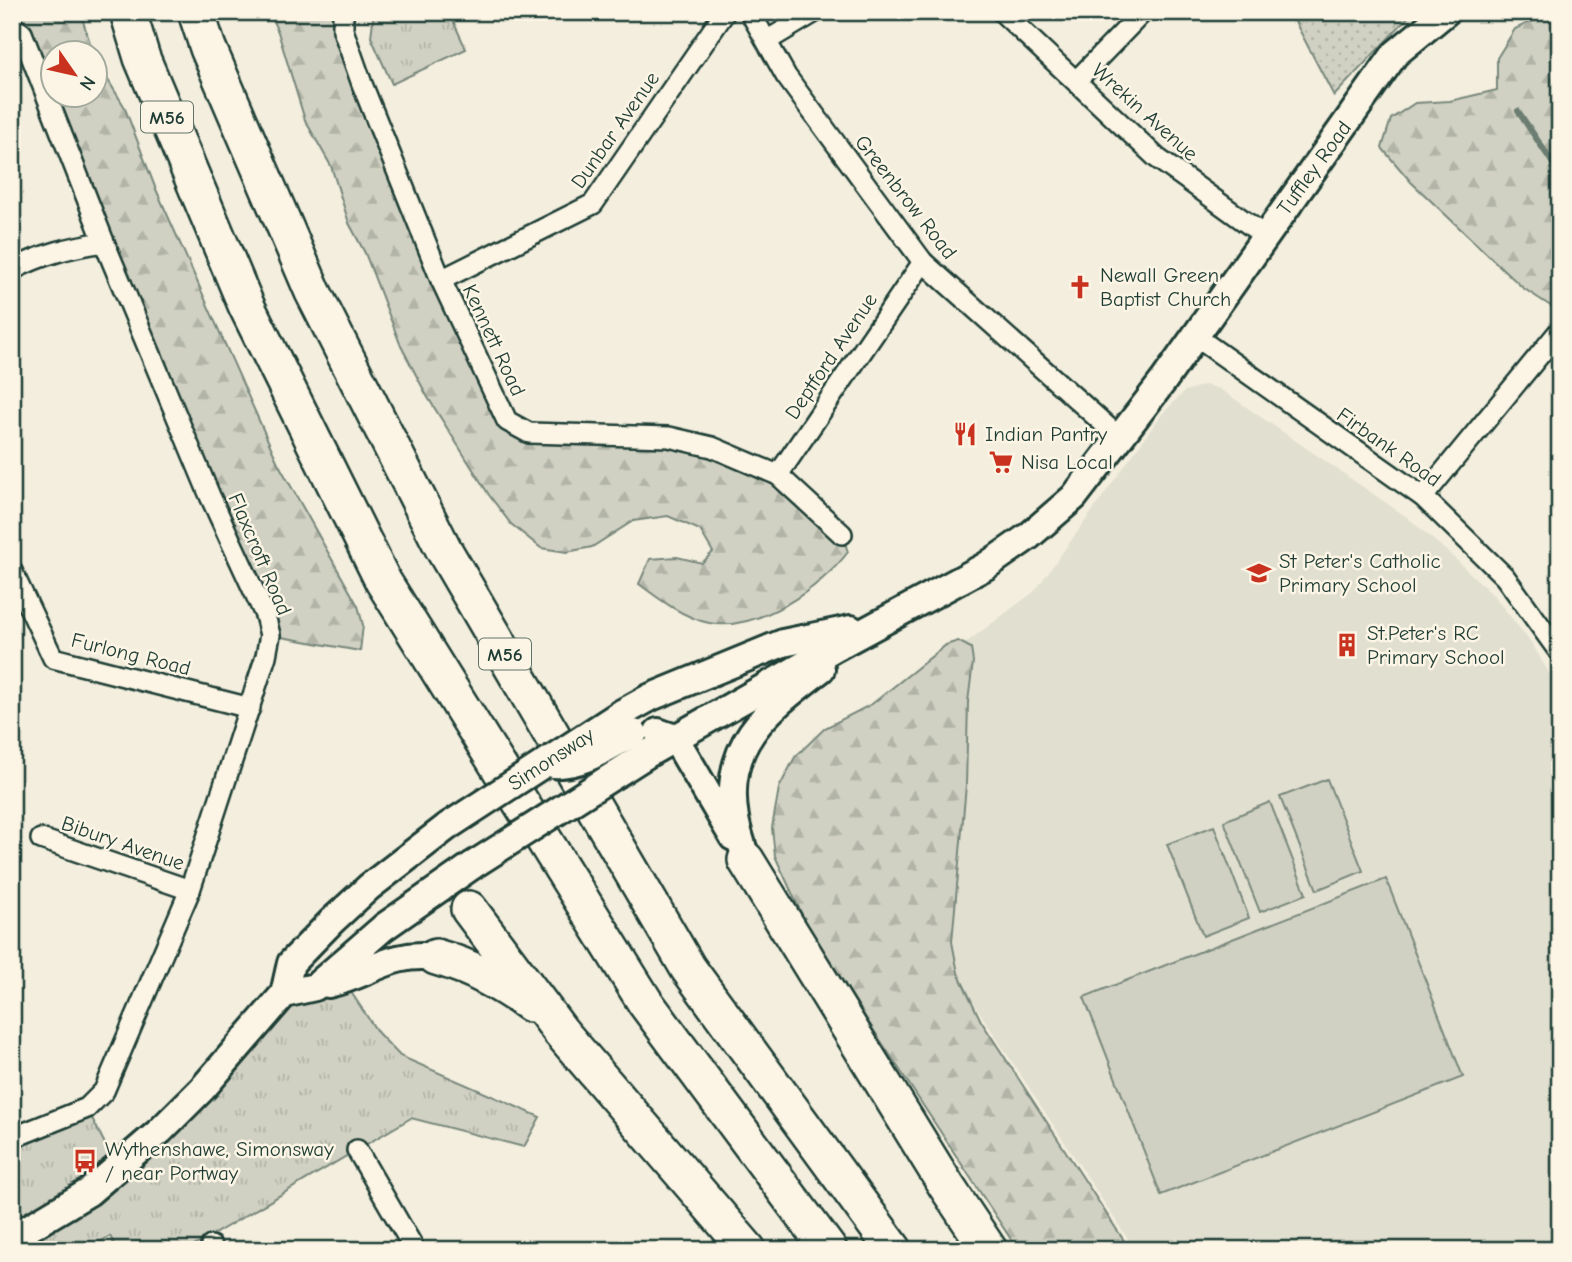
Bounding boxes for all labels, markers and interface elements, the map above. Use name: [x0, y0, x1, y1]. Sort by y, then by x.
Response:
north arrow: [38, 38, 108, 108]
street label: Wrekin Avenue: [1087, 58, 1203, 166]
street label: Dunbar Avenue: [566, 67, 664, 193]
text: N: [75, 72, 100, 94]
road number: M56: [141, 102, 193, 132]
street label: Tuffley Road: [1272, 116, 1356, 220]
street label: Greenbrow Road: [850, 130, 962, 264]
place label: Newall Green Baptist Church: [1100, 263, 1231, 311]
church icon: Newall Green Baptist Church: [1066, 273, 1094, 301]
street label: Kennett Road: [458, 280, 530, 400]
street label: Deptford Avenue: [780, 288, 882, 424]
street label: Firbank Road: [1332, 402, 1446, 492]
restaurant icon: Indian Pantry: [951, 420, 979, 448]
place label: Indian Pantry: [985, 422, 1108, 446]
supermarket icon: Nisa Local: [987, 448, 1015, 476]
place label: Nisa Local: [1021, 450, 1113, 474]
street label: Flaxcroft Road: [223, 489, 297, 619]
place label: St Peter's Catholic Primary School: [1279, 549, 1441, 597]
school or university icon: St Peter's Catholic Primary School: [1245, 559, 1273, 587]
place label: St.Peter's RC Primary School: [1367, 621, 1505, 669]
street label: Furlong Road: [69, 628, 193, 680]
building icon: St.Peter's RC Primary School: [1333, 631, 1361, 659]
road number: M56: [479, 638, 531, 670]
street label: Simonsway: [504, 722, 599, 796]
street label: Bibury Avenue: [58, 811, 188, 875]
place label: Wythenshawe, Simonsway / near Portway: [105, 1137, 334, 1185]
bus stop icon: Wythenshawe, Simonsway / near Portway: [71, 1147, 99, 1175]

